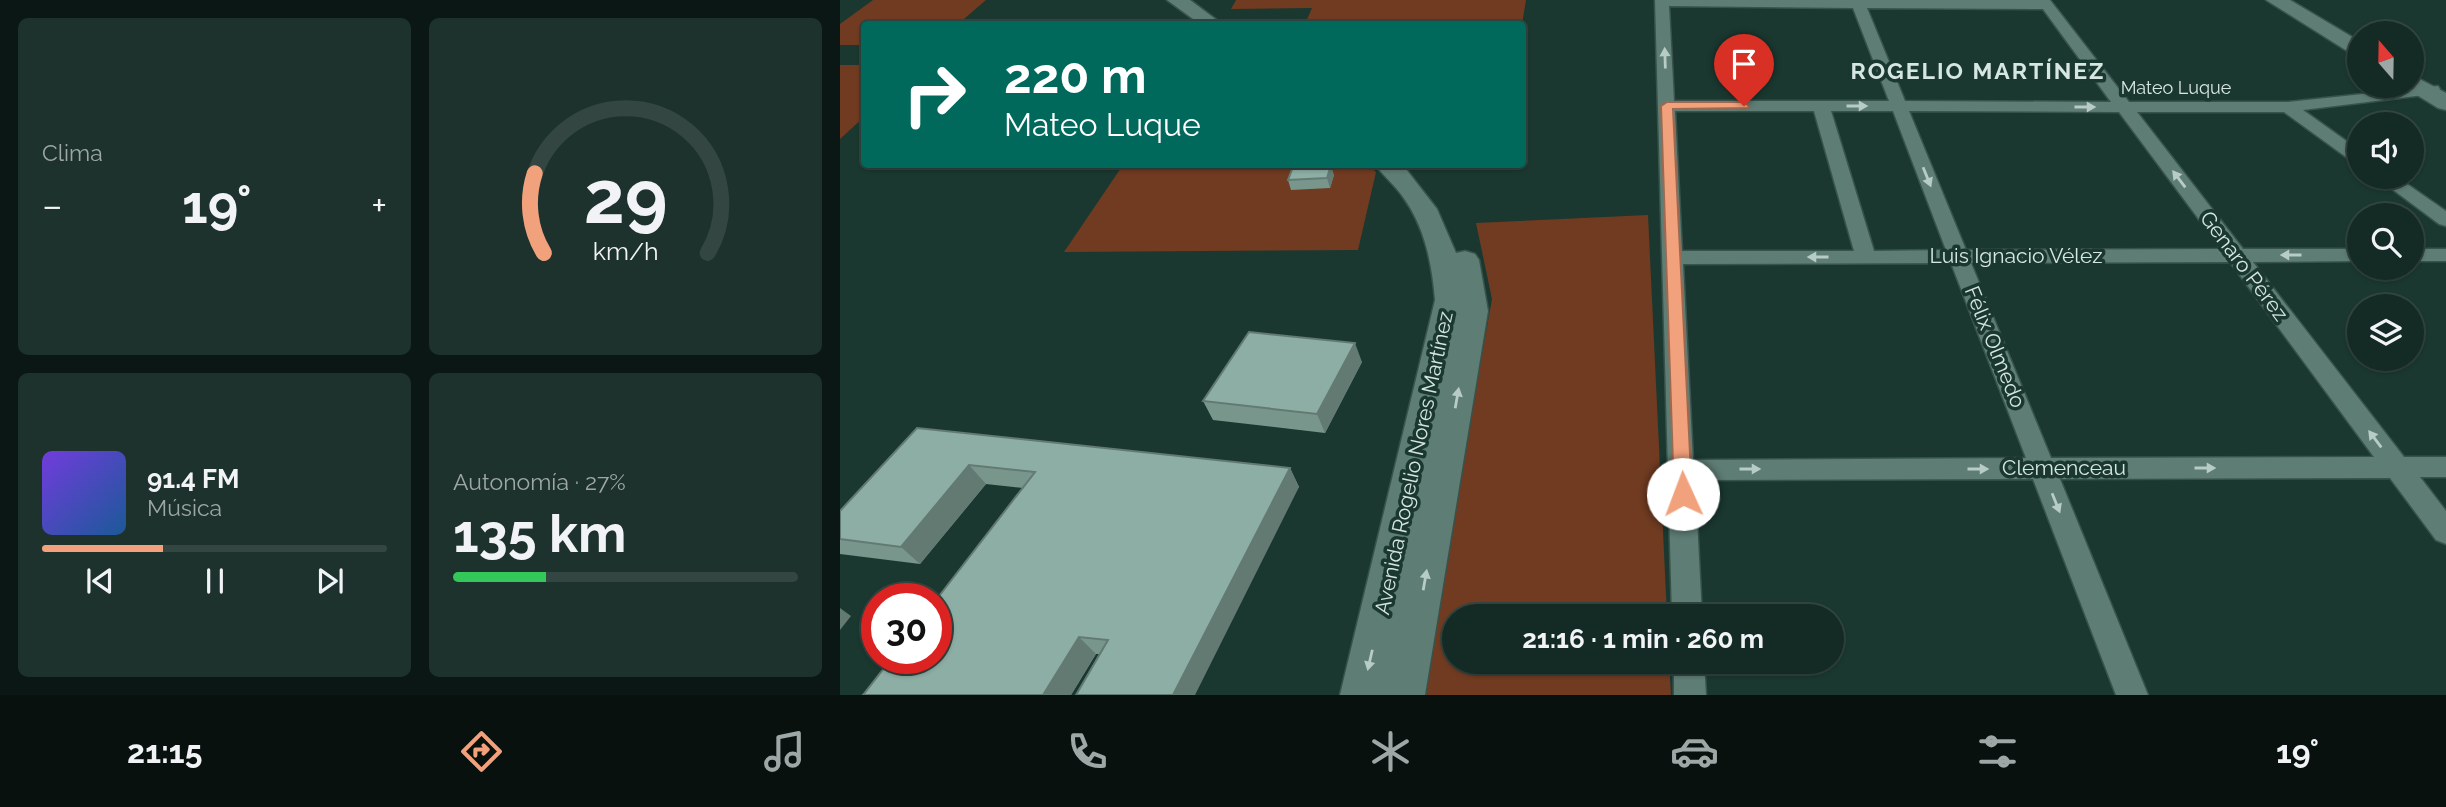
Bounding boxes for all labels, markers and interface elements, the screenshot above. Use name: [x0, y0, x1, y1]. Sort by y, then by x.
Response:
north arrow: [2347, 21, 2424, 98]
map controls: [2347, 21, 2424, 371]
pin: [1714, 34, 1774, 106]
icon: arrive: [1725, 45, 1763, 83]
text: 220 m: [1004, 47, 1147, 104]
one-way arrow: [1659, 47, 1670, 69]
icon: right: [889, 49, 980, 140]
district label: ROGELIO MARTÍNEZ: [1850, 57, 2106, 84]
street label: Mateo Luque: [2121, 77, 2232, 98]
one-way arrow: [1847, 100, 1869, 112]
one-way arrow: [2074, 101, 2096, 113]
text: Mateo Luque: [1004, 106, 1201, 143]
button: sound: [2347, 112, 2424, 189]
text: Clima: [42, 139, 103, 166]
text: 29: [584, 155, 667, 240]
one-way arrow: [1922, 167, 1933, 188]
one-way arrow: [2171, 171, 2186, 189]
text: 19°: [182, 174, 252, 235]
text: −: [42, 183, 62, 228]
text: +: [371, 183, 387, 228]
button: search: [2347, 203, 2424, 280]
street label: Genaro Pérez: [2195, 206, 2294, 325]
text: km/h: [593, 235, 658, 265]
street label: Luis Ignacio Vélez: [1929, 243, 2103, 268]
one-way arrow: [2280, 249, 2302, 260]
one-way arrow: [1807, 251, 1829, 263]
street label: Félix Olmedo: [1960, 282, 2031, 411]
button: layers: [2347, 294, 2424, 371]
street label: Avenida Rogelio Nores Martínez: [1369, 309, 1458, 617]
one-way arrow: [1452, 386, 1463, 408]
one-way arrow: [2369, 430, 2383, 448]
street label: Clemenceau: [2002, 455, 2126, 480]
position arrow: [1646, 457, 1720, 531]
one-way arrow: [2195, 462, 2217, 474]
one-way arrow: [1740, 463, 1762, 475]
one-way arrow: [1967, 463, 1989, 475]
text: 91.4 FM: [147, 464, 240, 494]
text: Autonomía · 27%: [453, 468, 626, 495]
one-way arrow: [2051, 492, 2062, 513]
text: Música: [147, 494, 222, 521]
text: 135 km: [453, 503, 626, 564]
icon: previous: [81, 562, 119, 600]
icon: pause: [196, 562, 234, 600]
icon: next: [311, 562, 349, 600]
one-way arrow: [1420, 569, 1431, 591]
speed limit sign: 30: [861, 583, 952, 674]
text: 21:16 · 1 min · 260 m: [1522, 624, 1764, 654]
one-way arrow: [1365, 649, 1376, 671]
icon: directions: [457, 727, 506, 776]
icon: music: [760, 727, 809, 776]
icon: phone: [1063, 727, 1112, 776]
icon: climate: [1366, 727, 1415, 776]
icon: car: [1670, 727, 1719, 776]
icon: filters: [1973, 727, 2022, 776]
text: 21:15: [127, 733, 202, 770]
text: 19°: [2276, 733, 2319, 770]

